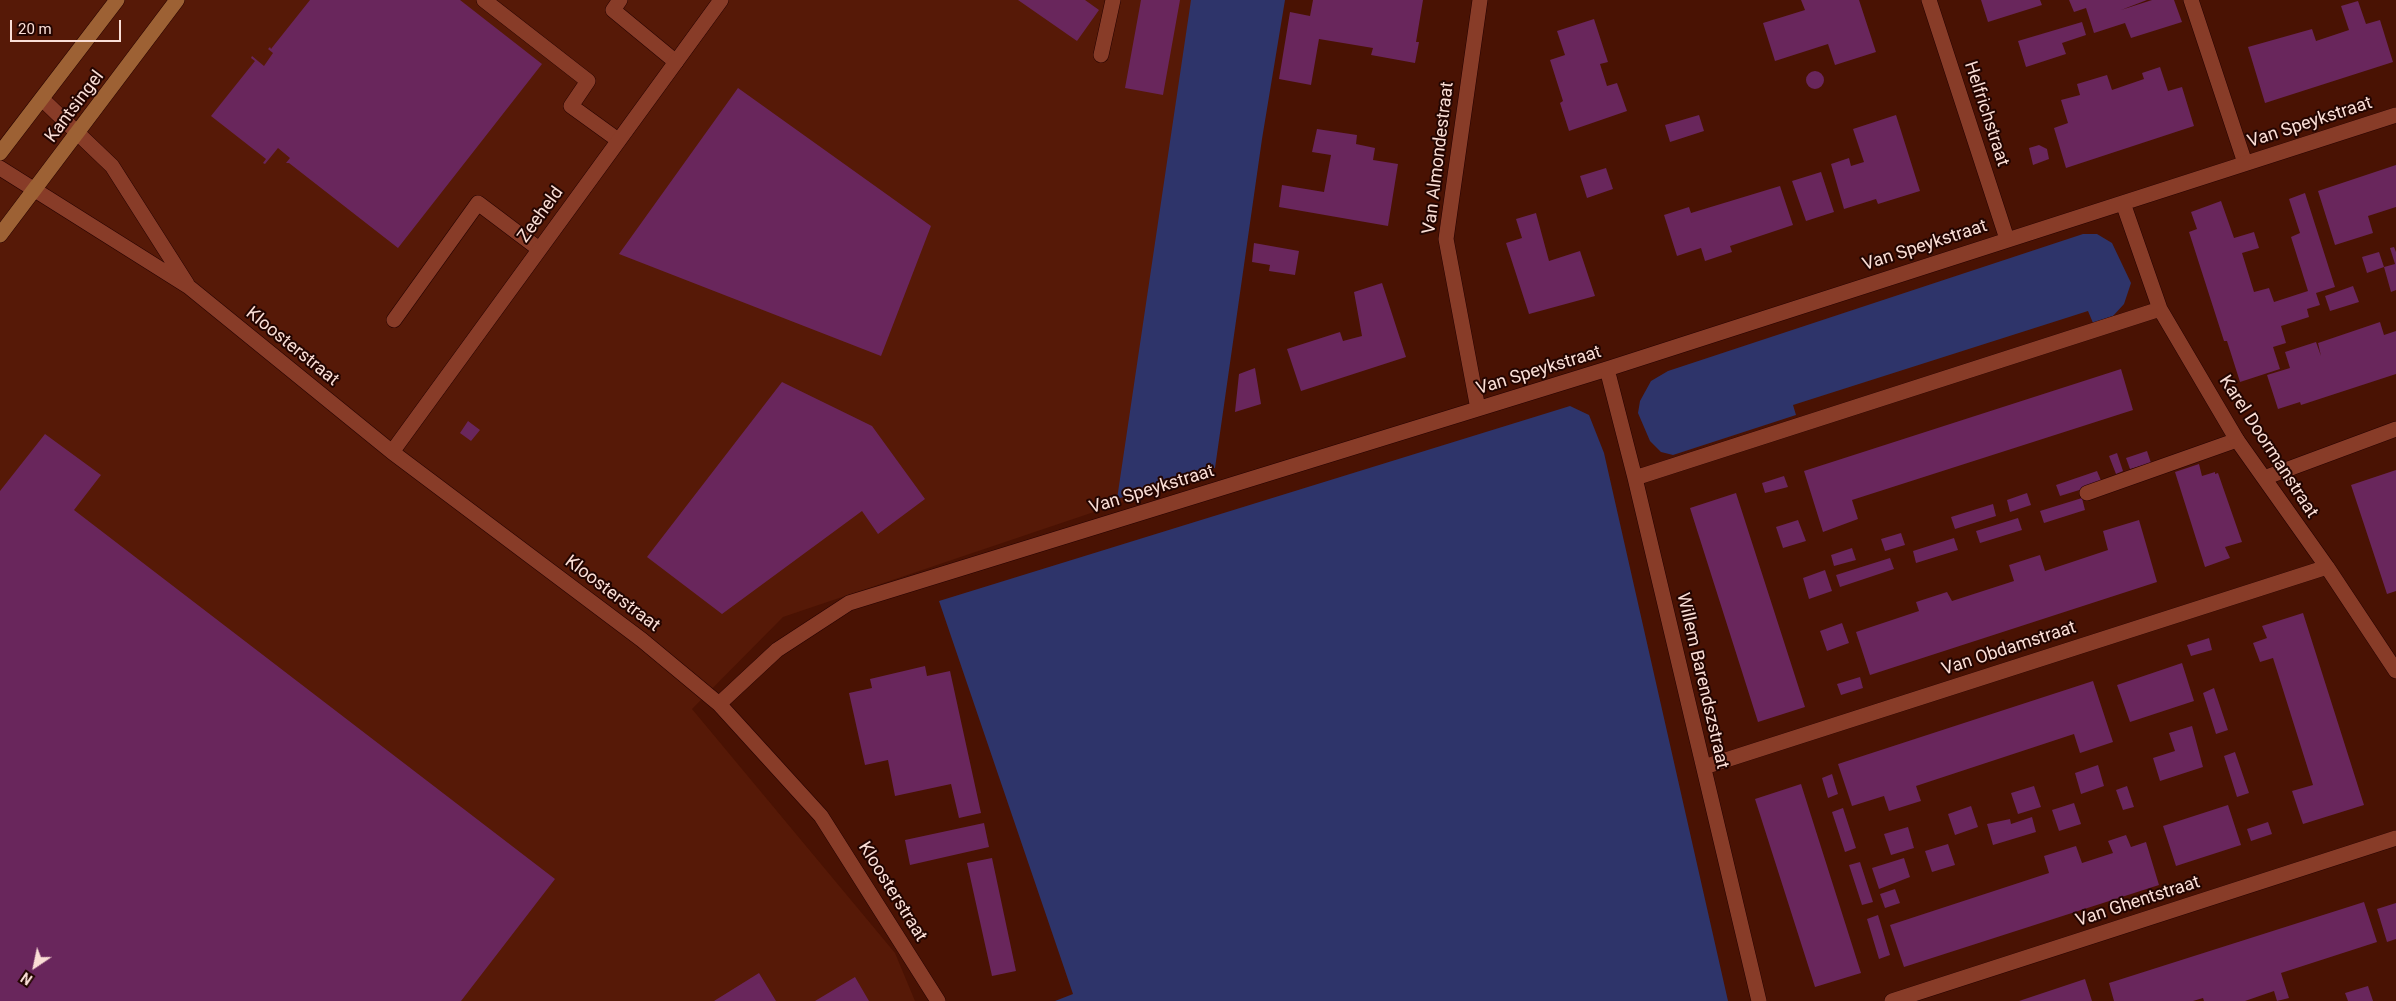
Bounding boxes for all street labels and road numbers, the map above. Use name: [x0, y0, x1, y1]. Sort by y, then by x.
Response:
street label: Helfrichstraat: [1959, 59, 2013, 169]
street label: Kantsingel: [41, 67, 109, 147]
street label: Van Almondestraat: [1419, 81, 1459, 235]
street label: Van Speykstraat: [2245, 93, 2375, 153]
street label: Zeeheld: [514, 183, 568, 247]
street label: Van Speykstraat: [1860, 216, 1990, 276]
street label: Kloosterstraat: [241, 303, 343, 391]
street label: Van Speykstraat: [1474, 342, 1604, 400]
street label: Karel Doormanstraat: [2214, 372, 2322, 522]
street label: Van Speykstraat: [1087, 461, 1217, 519]
street label: Kloosterstraat: [560, 551, 664, 637]
street label: Willem Barendszstraat: [1671, 591, 1733, 771]
street label: Van Obdamstraat: [1939, 617, 2079, 681]
street label: Kloosterstraat: [853, 838, 931, 946]
street label: Van Ghentstraat: [2073, 872, 2203, 932]

